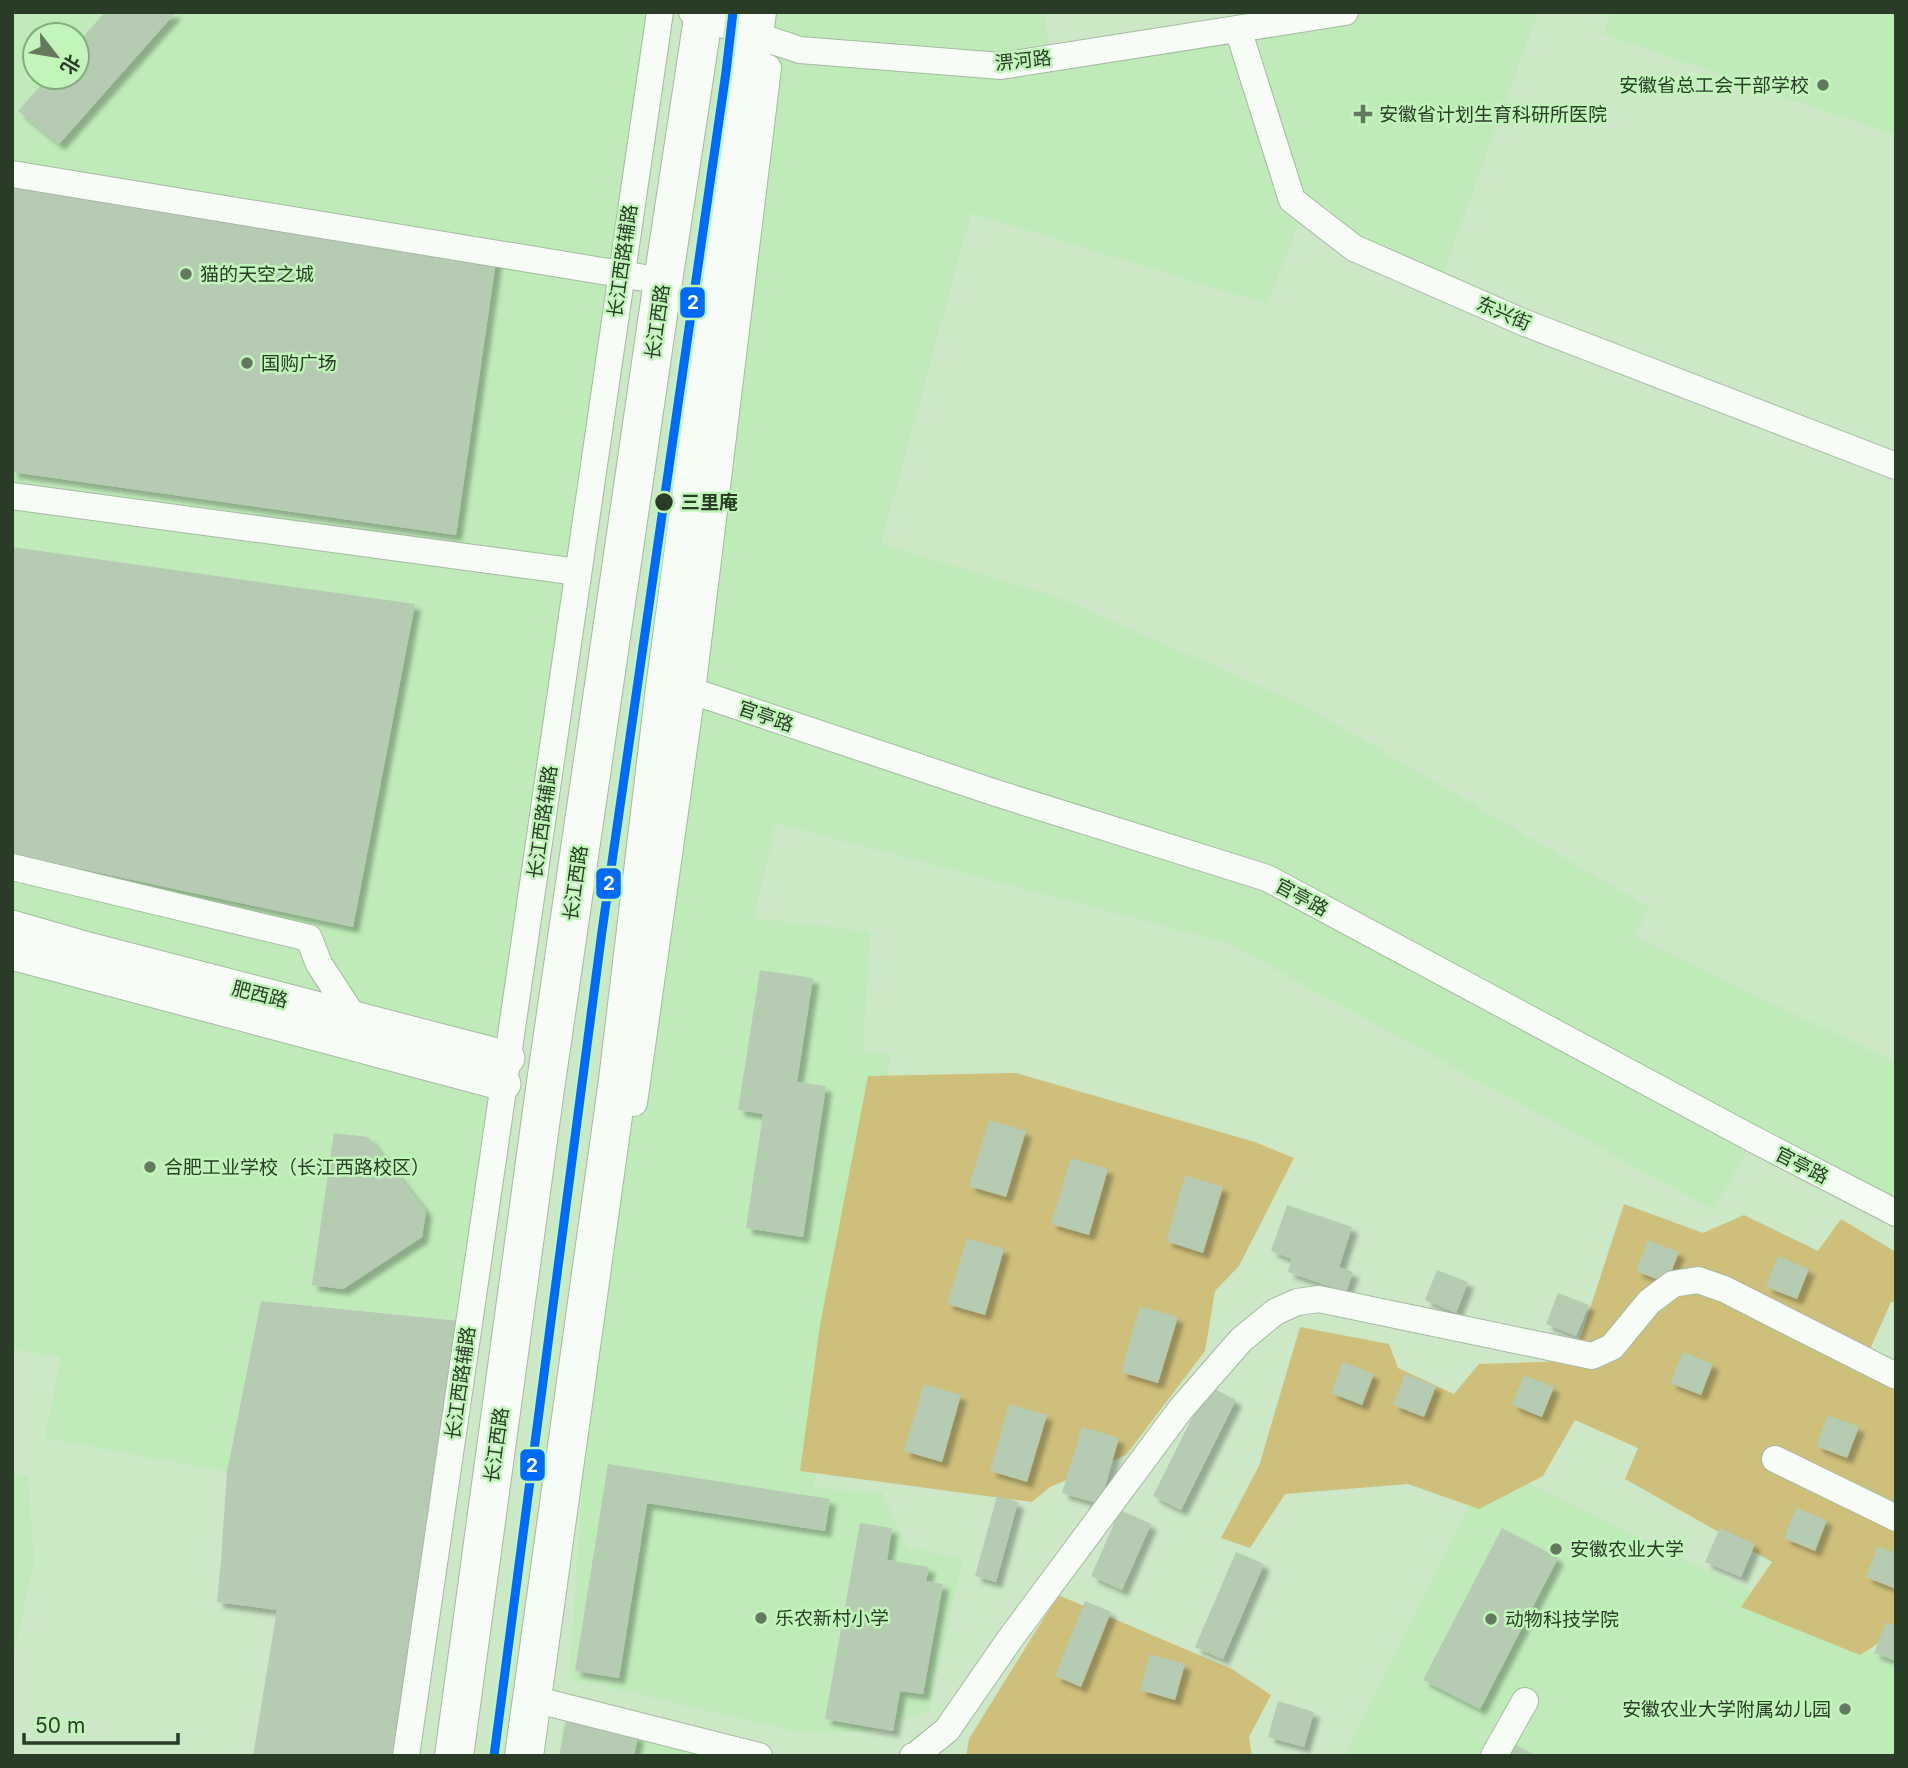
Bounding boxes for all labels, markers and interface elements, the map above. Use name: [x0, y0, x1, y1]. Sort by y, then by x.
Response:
north arrow: [21, 21, 91, 91]
street label: 淠河路: [993, 46, 1053, 75]
text: 北: [55, 50, 85, 79]
place label: 安徽省总工会干部学校: [1619, 74, 1809, 97]
marker: 安徽省总工会干部学校: [1815, 77, 1831, 93]
place label: 安徽省计划生育科研所医院: [1379, 103, 1607, 126]
marker: 安徽省计划生育科研所医院: [1353, 104, 1373, 124]
street label: 长江西路辅路: [603, 203, 642, 319]
place label: 猫的天空之城: [200, 263, 314, 286]
marker: 猫的天空之城: [178, 266, 194, 282]
street label: 长江西路: [641, 283, 674, 361]
line badge: 2: [679, 286, 706, 319]
text: 2: [687, 291, 699, 314]
street label: 东兴街: [1473, 292, 1535, 335]
place label: 国购广场: [261, 352, 337, 375]
marker: 国购广场: [239, 355, 255, 371]
marker: 三里庵: [653, 491, 675, 513]
place label: 三里庵: [681, 491, 738, 514]
street label: 官亭路: [735, 696, 797, 737]
street label: 长江西路辅路: [523, 764, 562, 880]
street label: 长江西路: [559, 844, 592, 922]
line badge: 2: [595, 867, 622, 900]
text: 2: [603, 872, 615, 895]
street label: 官亭路: [1271, 874, 1332, 921]
street label: 肥西路: [229, 976, 290, 1013]
street label: 官亭路: [1771, 1142, 1832, 1189]
place label: 合肥工业学校（长江西路校区）: [164, 1156, 430, 1179]
marker: 合肥工业学校（长江西路校区）: [142, 1159, 158, 1175]
street label: 长江西路辅路: [441, 1325, 480, 1441]
street label: 长江西路: [480, 1406, 513, 1484]
line badge: 2: [519, 1448, 546, 1482]
text: 2: [526, 1454, 538, 1477]
place label: 安徽农业大学: [1570, 1538, 1684, 1561]
marker: 安徽农业大学: [1548, 1541, 1564, 1557]
place label: 乐农新村小学: [775, 1607, 889, 1630]
place label: 动物科技学院: [1505, 1608, 1619, 1631]
marker: 乐农新村小学: [753, 1610, 769, 1626]
marker: 动物科技学院: [1483, 1611, 1499, 1627]
place label: 安徽农业大学附属幼儿园: [1622, 1698, 1831, 1721]
marker: 安徽农业大学附属幼儿园: [1837, 1701, 1853, 1717]
scale bar: [24, 1702, 178, 1746]
text: 50 m: [35, 1713, 85, 1738]

